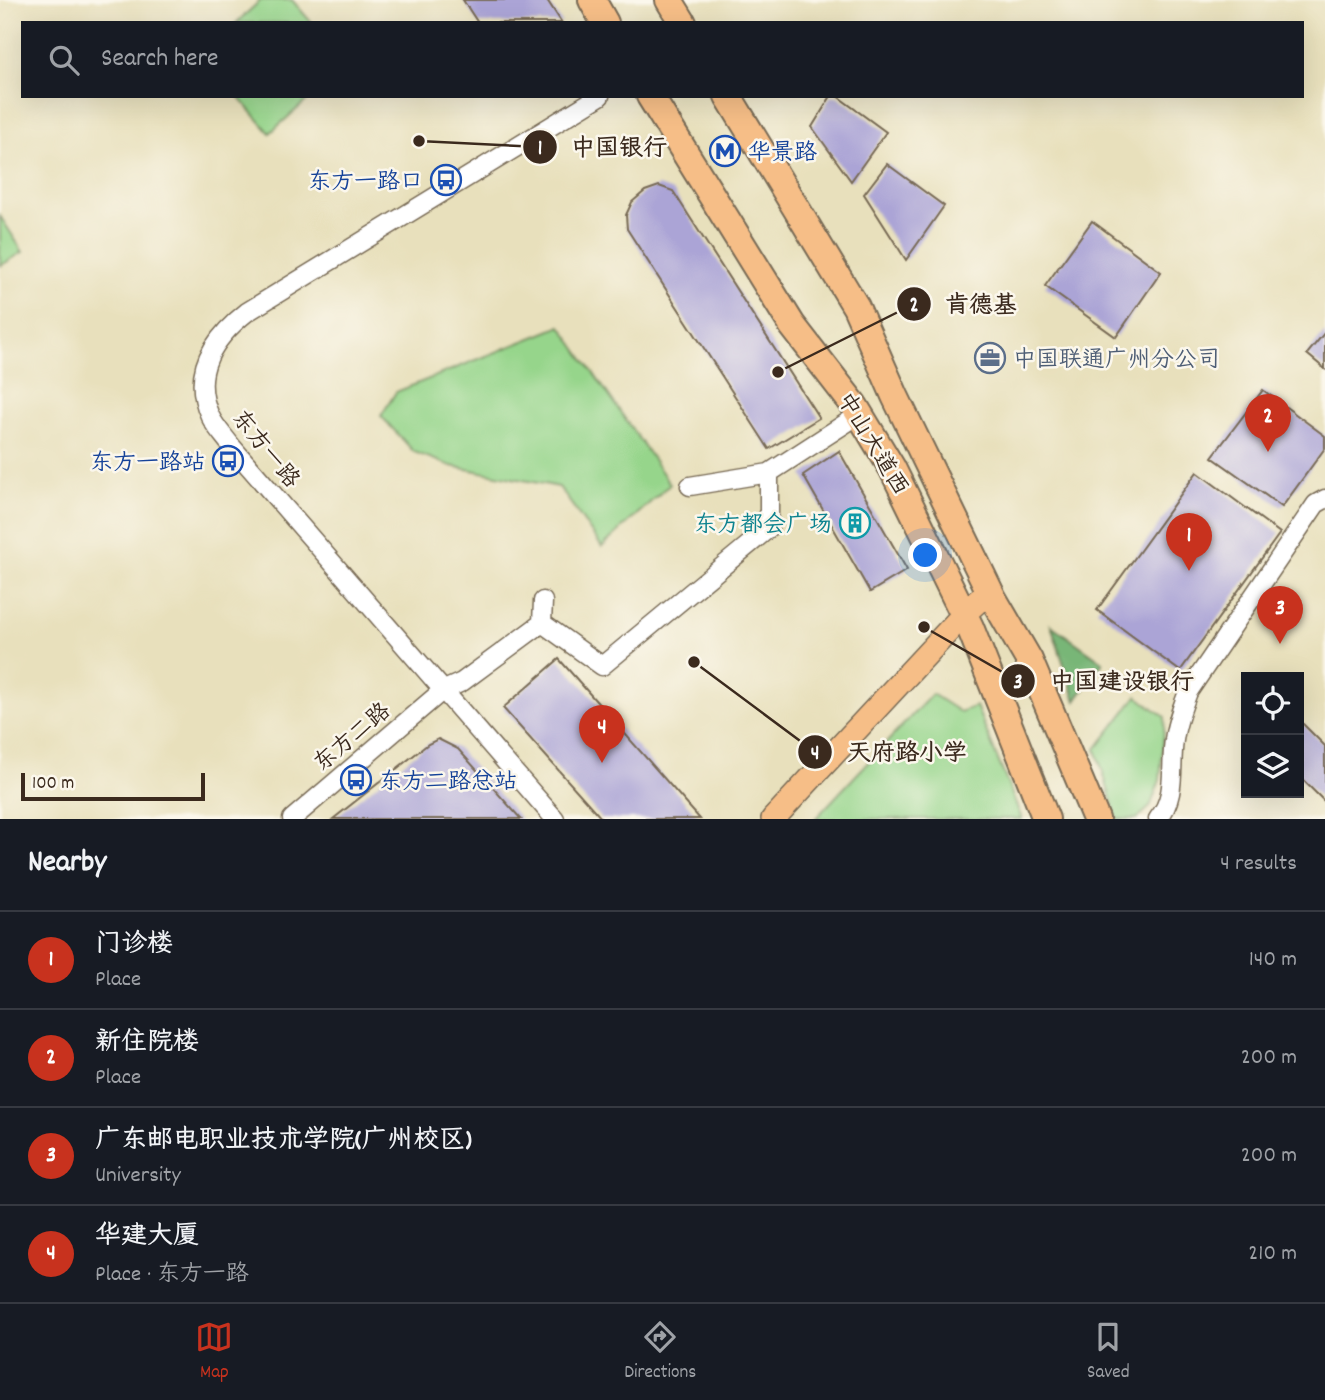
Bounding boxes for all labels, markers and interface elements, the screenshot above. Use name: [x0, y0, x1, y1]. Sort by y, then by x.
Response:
search box: [21, 21, 1304, 98]
icon: search: [45, 41, 83, 79]
text: Search here: [101, 41, 219, 78]
callout: 中国银行: [522, 124, 681, 169]
text: 中国银行: [571, 133, 667, 167]
metro station icon: 华景路: [708, 134, 742, 168]
text: 1: [538, 135, 542, 165]
place label: 华景路: [748, 138, 817, 171]
bus stop icon: 东方一路口: [429, 163, 463, 197]
place label: 东方一路口: [308, 167, 423, 200]
callout: 肯德基: [896, 281, 1031, 326]
text: 肯德基: [945, 290, 1017, 324]
text: 2: [909, 292, 919, 322]
office icon: 中国联通广州分公司: [973, 341, 1007, 375]
place label: 中国联通广州分公司: [1013, 345, 1220, 378]
street label: 中山大道西: [827, 387, 915, 503]
pin: 2: [1245, 394, 1291, 452]
street label: 东方一路: [223, 404, 306, 496]
bus stop icon: 东方一路站: [211, 444, 245, 478]
place label: 东方一路站: [90, 448, 205, 481]
building icon: 东方都会广场: [838, 506, 872, 540]
place label: 东方都会广场: [694, 510, 832, 543]
pin: 1: [1166, 513, 1212, 571]
your location: [908, 538, 942, 572]
pin: 3: [1257, 586, 1303, 644]
callout: 中国建设银行: [1001, 658, 1208, 703]
text: 中国建设银行: [1050, 667, 1194, 701]
text: 3: [1013, 669, 1023, 699]
map controls: [1241, 672, 1304, 798]
button: locate: [1241, 672, 1304, 735]
street label: 东方二路: [307, 696, 399, 781]
pin: 4: [579, 705, 625, 763]
callout: 天府路小学: [798, 729, 981, 774]
button: layers: [1241, 735, 1304, 798]
text: 天府路小学: [847, 738, 967, 772]
text: 4: [811, 740, 819, 770]
bus stop icon: 东方二路总站: [339, 763, 373, 797]
place label: 东方二路总站: [379, 767, 517, 800]
scale bar: [21, 770, 205, 802]
text: 100 m: [32, 771, 74, 798]
text: Nearby: [28, 843, 106, 886]
text: 4 results: [1220, 848, 1297, 881]
text: 门诊楼: [95, 927, 173, 964]
text: 1: [48, 944, 54, 977]
text: 140 m: [1249, 944, 1297, 977]
text: Place: [95, 964, 141, 997]
text: 新住院楼: [95, 1025, 199, 1062]
text: 2: [46, 1042, 56, 1075]
text: 200 m: [1241, 1042, 1297, 1075]
text: Place: [95, 1062, 141, 1095]
text: 广东邮电职业技术学院(广州校区): [95, 1123, 472, 1160]
text: 3: [46, 1140, 56, 1173]
text: 200 m: [1241, 1140, 1297, 1173]
text: University: [95, 1160, 181, 1193]
text: 华建大厦: [95, 1219, 199, 1256]
text: 4: [46, 1238, 56, 1271]
text: 210 m: [1248, 1238, 1297, 1271]
text: Place · 东方一路: [95, 1259, 249, 1292]
tab: Map: [195, 1318, 233, 1387]
tab: Directions: [624, 1318, 696, 1387]
tab: Saved: [1087, 1318, 1130, 1387]

